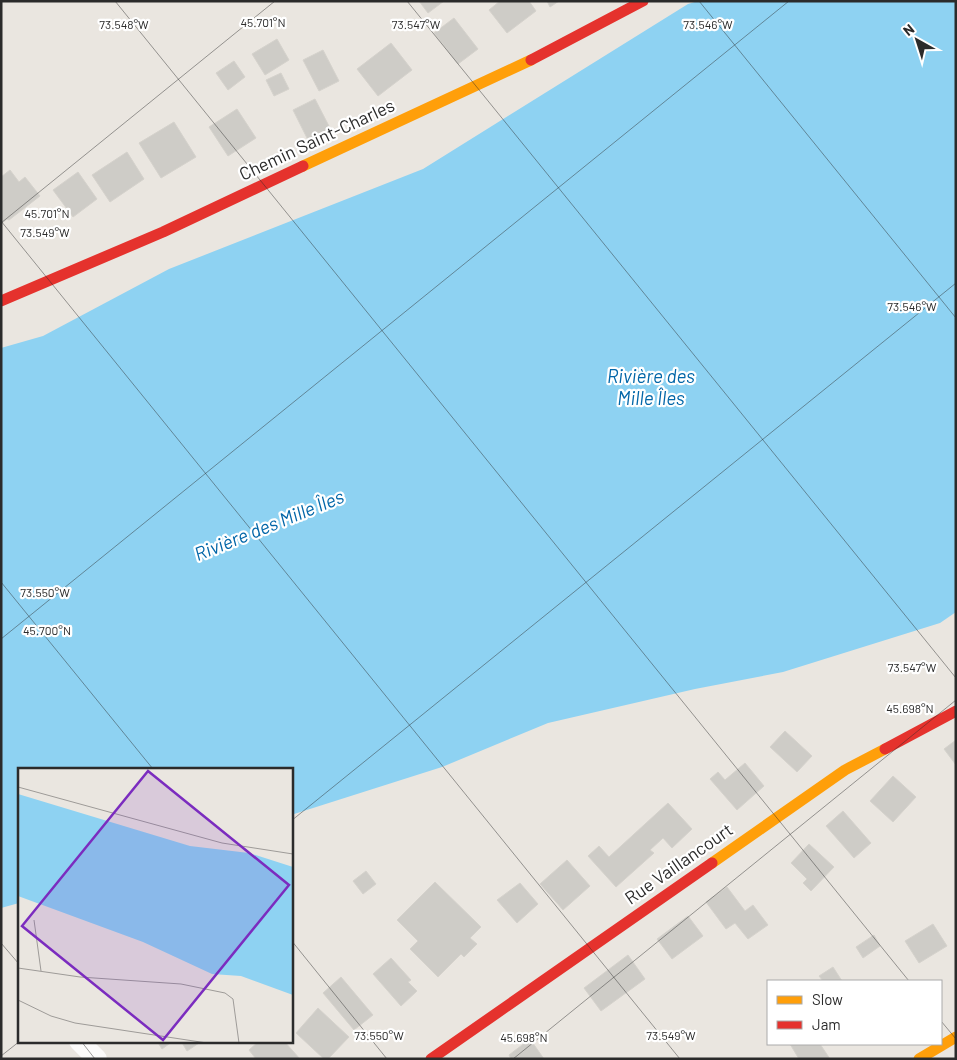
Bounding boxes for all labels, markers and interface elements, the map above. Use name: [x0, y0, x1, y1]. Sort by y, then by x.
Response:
text: 45.701°N: [240, 15, 286, 29]
north arrow: [892, 15, 942, 65]
text: 73.548°W: [99, 17, 149, 31]
text: 73.547°W: [392, 17, 441, 31]
text: 73.546°W: [683, 17, 733, 31]
text: N: [900, 20, 917, 39]
street label: Chemin Saint-Charles: [235, 93, 398, 185]
text: 45.701°N: [24, 206, 70, 220]
text: 73.549°W: [20, 225, 70, 239]
text: 73.546°W: [887, 299, 937, 313]
water label: Rivière des Mille Îles: [607, 364, 695, 409]
water label: Rivière des Mille Îles: [191, 484, 347, 565]
text: 73.550°W: [20, 585, 70, 599]
text: 45.700°N: [23, 623, 71, 637]
text: 73.547°W: [888, 660, 937, 674]
text: 45.698°N: [886, 701, 934, 715]
inset map: [18, 768, 292, 1042]
street label: Rue Vaillancourt: [620, 818, 737, 908]
legend: [767, 980, 942, 1045]
text: Slow: [812, 990, 843, 1008]
text: Jam: [812, 1015, 841, 1033]
text: 73.550°W: [354, 1028, 404, 1042]
text: 73.549°W: [646, 1028, 696, 1042]
text: 45.698°N: [500, 1030, 548, 1044]

